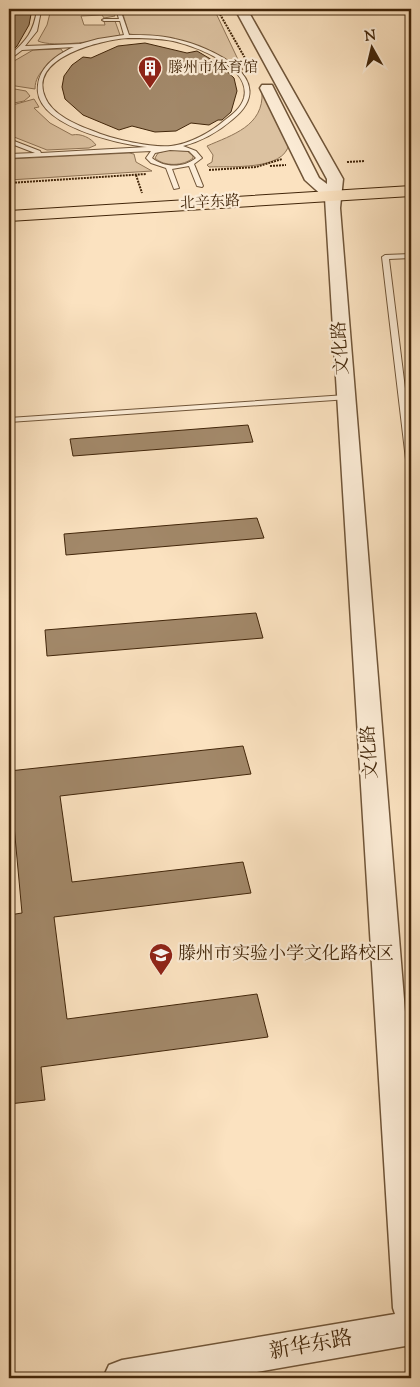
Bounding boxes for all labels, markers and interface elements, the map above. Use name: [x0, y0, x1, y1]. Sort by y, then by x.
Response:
north arrow: [348, 22, 398, 72]
text: N: [364, 26, 377, 48]
building icon: 滕州市体育馆: [137, 55, 163, 89]
place label: 滕州市体育馆: [168, 58, 258, 79]
street label: 北辛东路: [179, 191, 241, 215]
street label: 文化路: [327, 320, 357, 376]
street label: 文化路: [356, 724, 386, 780]
school or university icon: 滕州市实验小学文化路校区: [148, 942, 174, 976]
place label: 滕州市实验小学文化路校区: [178, 942, 394, 968]
street label: 新华东路: [267, 1324, 355, 1368]

